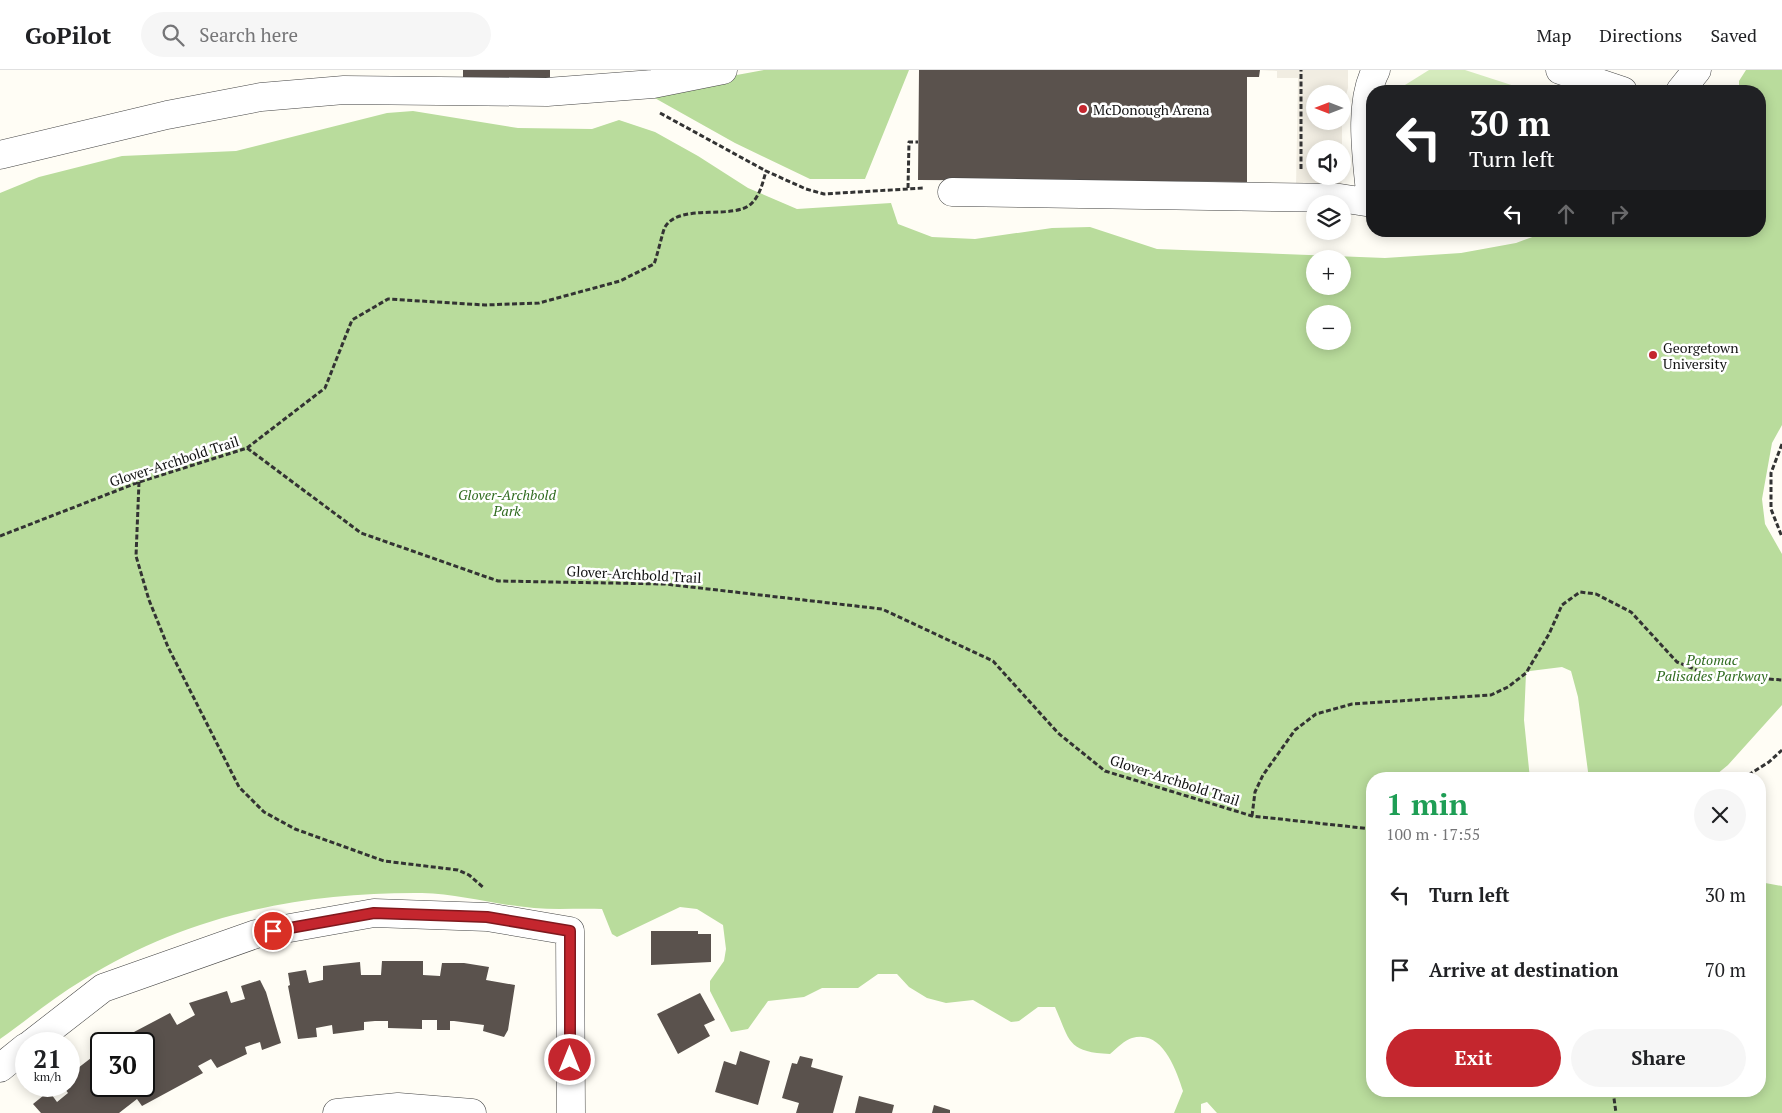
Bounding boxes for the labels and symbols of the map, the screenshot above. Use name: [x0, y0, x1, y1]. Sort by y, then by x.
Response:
north arrow: [1306, 85, 1351, 130]
place label: McDonough Arena: [1093, 100, 1210, 119]
marker: McDonough Arena: [1077, 103, 1089, 115]
place label: Georgetown University: [1663, 338, 1739, 373]
marker: Georgetown University: [1647, 349, 1659, 361]
street label: Glover-Archbold Trail: [107, 431, 241, 491]
park label: Glover-Archbold Park: [458, 485, 556, 520]
street label: Glover-Archbold Trail: [566, 561, 702, 587]
park label: Potomac Palisades Parkway: [1656, 650, 1768, 685]
street label: Glover-Archbold Trail: [1108, 750, 1242, 810]
pin: [252, 910, 294, 952]
speed limit sign: 30: [90, 1032, 155, 1097]
position arrow: [543, 1033, 595, 1085]

